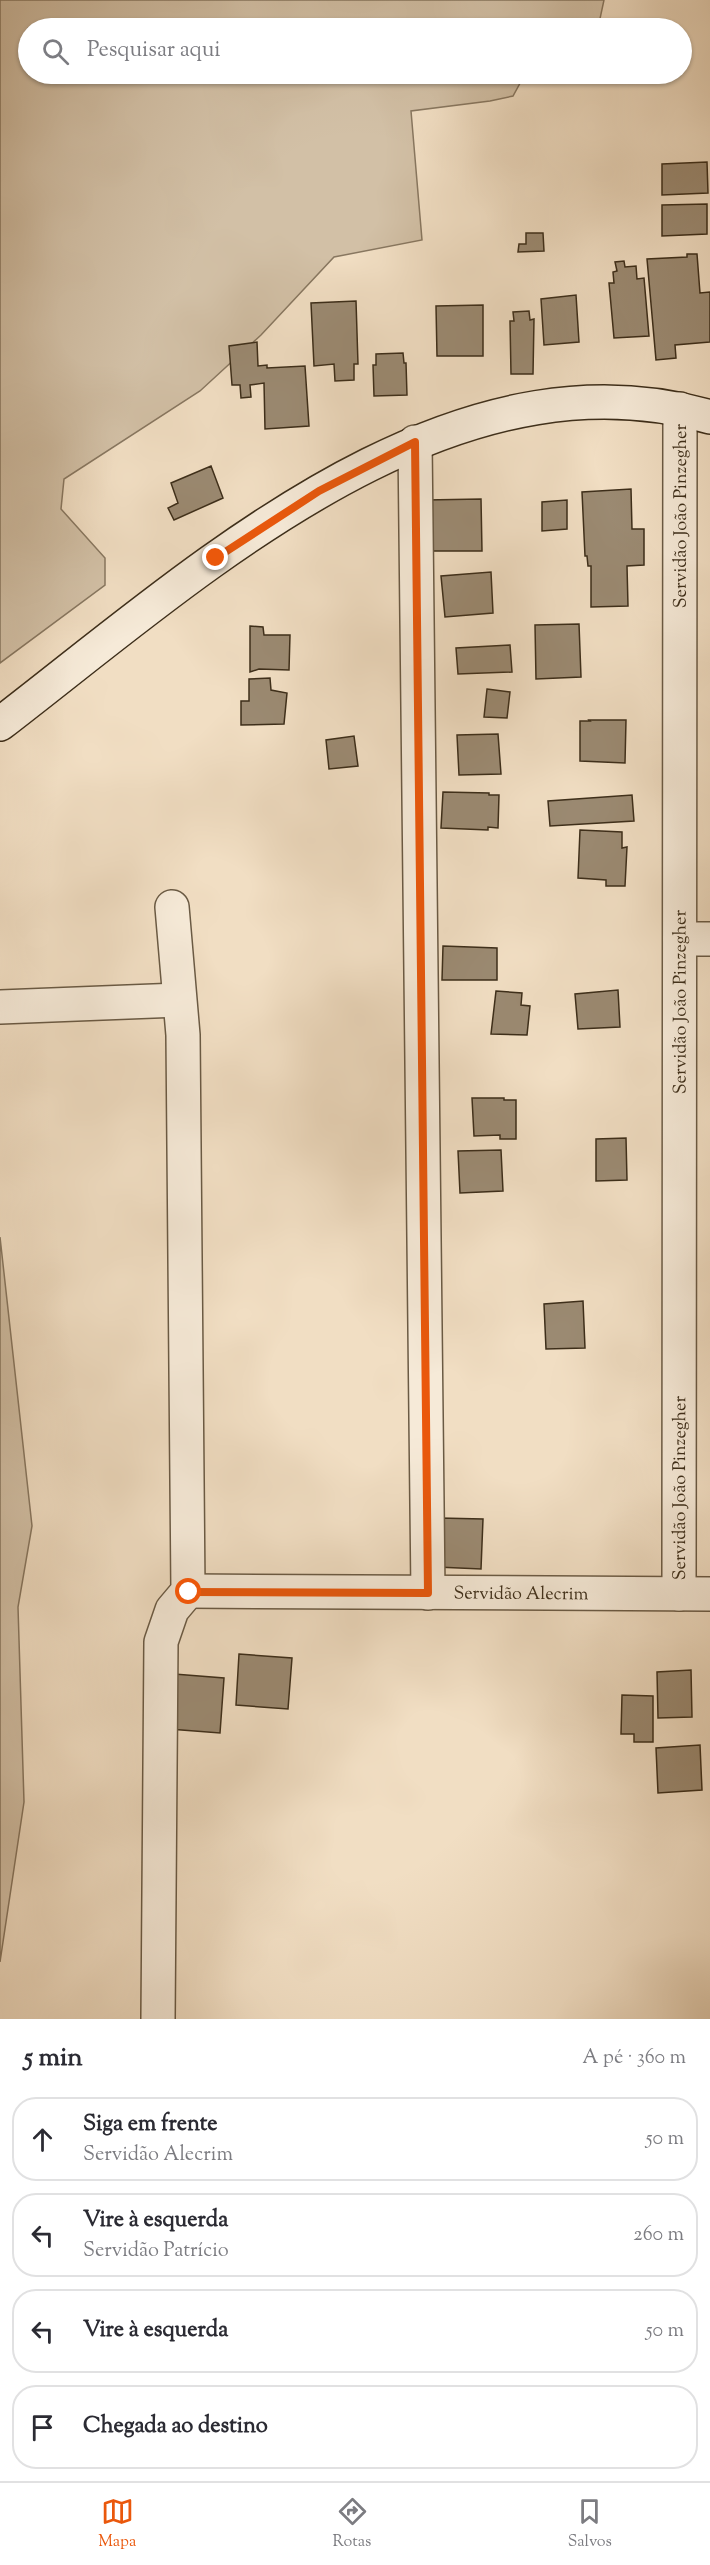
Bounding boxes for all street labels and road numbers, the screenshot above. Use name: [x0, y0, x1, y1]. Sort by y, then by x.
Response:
street label: Servidão João Pinzegher: [669, 424, 695, 608]
street label: Servidão João Pinzegher: [668, 910, 695, 1094]
street label: Servidão João Pinzegher: [668, 1396, 694, 1580]
street label: Servidão Alecrim: [453, 1582, 589, 1608]

